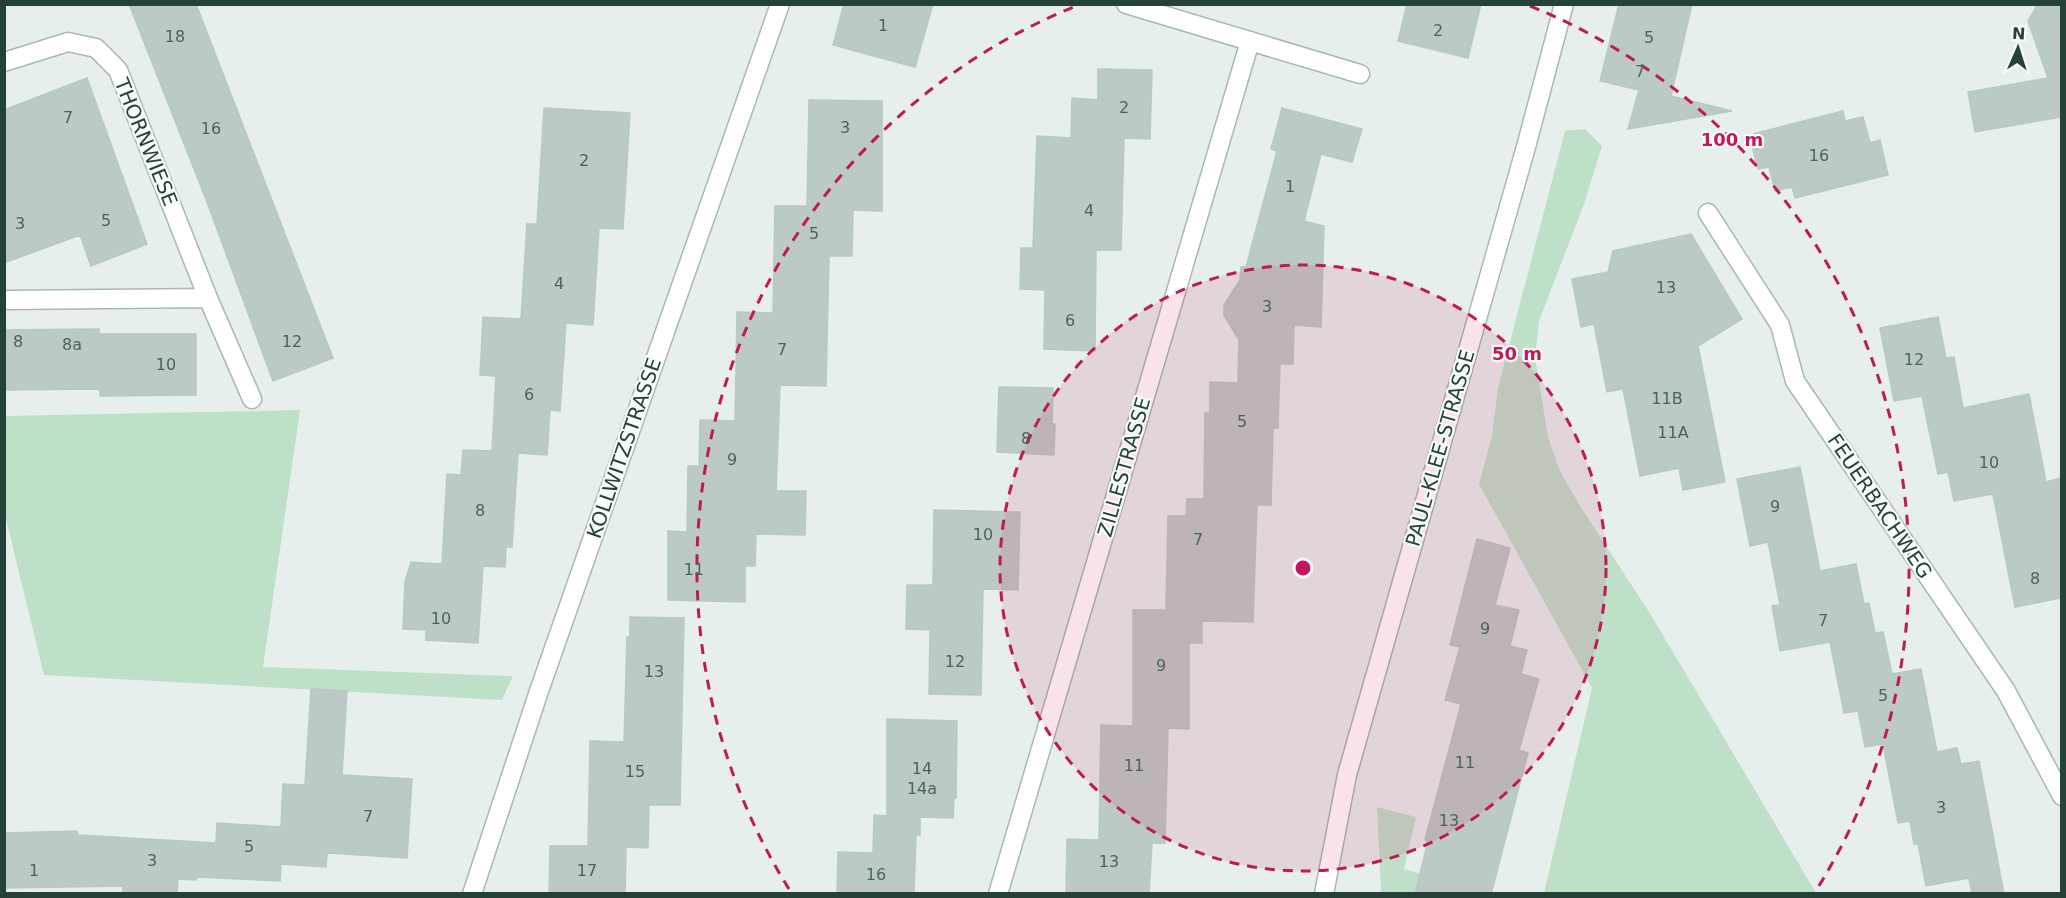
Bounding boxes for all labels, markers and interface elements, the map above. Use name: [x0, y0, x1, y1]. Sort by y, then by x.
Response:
house number: 1: [878, 16, 888, 35]
north arrow: [1988, 18, 2048, 78]
house number: 2: [1433, 21, 1443, 40]
text: N: [2012, 24, 2026, 43]
house number: 18: [165, 27, 185, 46]
house number: 5: [1644, 28, 1654, 47]
house number: 7: [1635, 62, 1645, 81]
street label: THORNWIESE: [109, 74, 183, 209]
house number: 2: [1119, 98, 1129, 117]
house number: 7: [63, 108, 73, 127]
house number: 3: [840, 118, 850, 137]
house number: 16: [201, 119, 221, 138]
text: 100 m: [1701, 129, 1763, 150]
house number: 16: [1809, 146, 1829, 165]
house number: 2: [579, 151, 589, 170]
house number: 1: [1285, 177, 1295, 196]
house number: 4: [1084, 201, 1094, 220]
house number: 5: [101, 211, 111, 230]
house number: 3: [15, 214, 25, 233]
house number: 5: [809, 224, 819, 243]
house number: 4: [554, 274, 564, 293]
house number: 13: [1656, 278, 1676, 297]
house number: 3: [1262, 297, 1272, 316]
house number: 6: [1065, 311, 1075, 330]
house number: 8: [13, 332, 23, 351]
house number: 12: [282, 332, 302, 351]
house number: 8a: [62, 335, 82, 354]
house number: 7: [777, 340, 787, 359]
text: 50 m: [1492, 343, 1542, 364]
street label: PAUL-KLEE-STRASSE: [1400, 347, 1480, 549]
house number: 12: [1904, 350, 1924, 369]
street label: KOLLWITZSTRASSE: [582, 354, 666, 542]
house number: 10: [156, 355, 176, 374]
house number: 6: [524, 385, 534, 404]
house number: 11B: [1651, 389, 1683, 408]
street label: ZILLESTRASSE: [1093, 394, 1155, 540]
house number: 5: [1237, 412, 1247, 431]
house number: 11A: [1657, 423, 1689, 442]
house number: 8: [1021, 429, 1031, 448]
street label: FEUERBACHWEG: [1823, 429, 1937, 583]
house number: 9: [727, 450, 737, 469]
house number: 10: [1979, 453, 1999, 472]
house number: 9: [1770, 497, 1780, 516]
house number: 8: [475, 501, 485, 520]
house number: 10: [973, 525, 993, 544]
house number: 7: [1193, 530, 1203, 549]
centre of rings: [1293, 558, 1313, 578]
house number: 11: [684, 560, 704, 579]
house number: 8: [2030, 569, 2040, 588]
house number: 10: [431, 609, 451, 628]
house number: 7: [1818, 611, 1828, 630]
house number: 9: [1480, 619, 1490, 638]
house number: 12: [945, 652, 965, 671]
house number: 9: [1156, 656, 1166, 675]
house number: 13: [644, 662, 664, 681]
house number: 5: [1878, 686, 1888, 705]
house number: 11: [1455, 753, 1475, 772]
house number: 11: [1124, 756, 1144, 775]
house number: 14: [912, 759, 932, 778]
house number: 15: [625, 762, 645, 781]
house number: 14a: [907, 779, 937, 798]
house number: 3: [1936, 798, 1946, 817]
house number: 7: [363, 807, 373, 826]
house number: 13: [1439, 811, 1459, 830]
house number: 5: [244, 837, 254, 856]
house number: 3: [147, 851, 157, 870]
house number: 13: [1099, 852, 1119, 871]
house number: 1: [29, 861, 39, 880]
house number: 17: [577, 861, 597, 880]
house number: 16: [866, 865, 886, 884]

